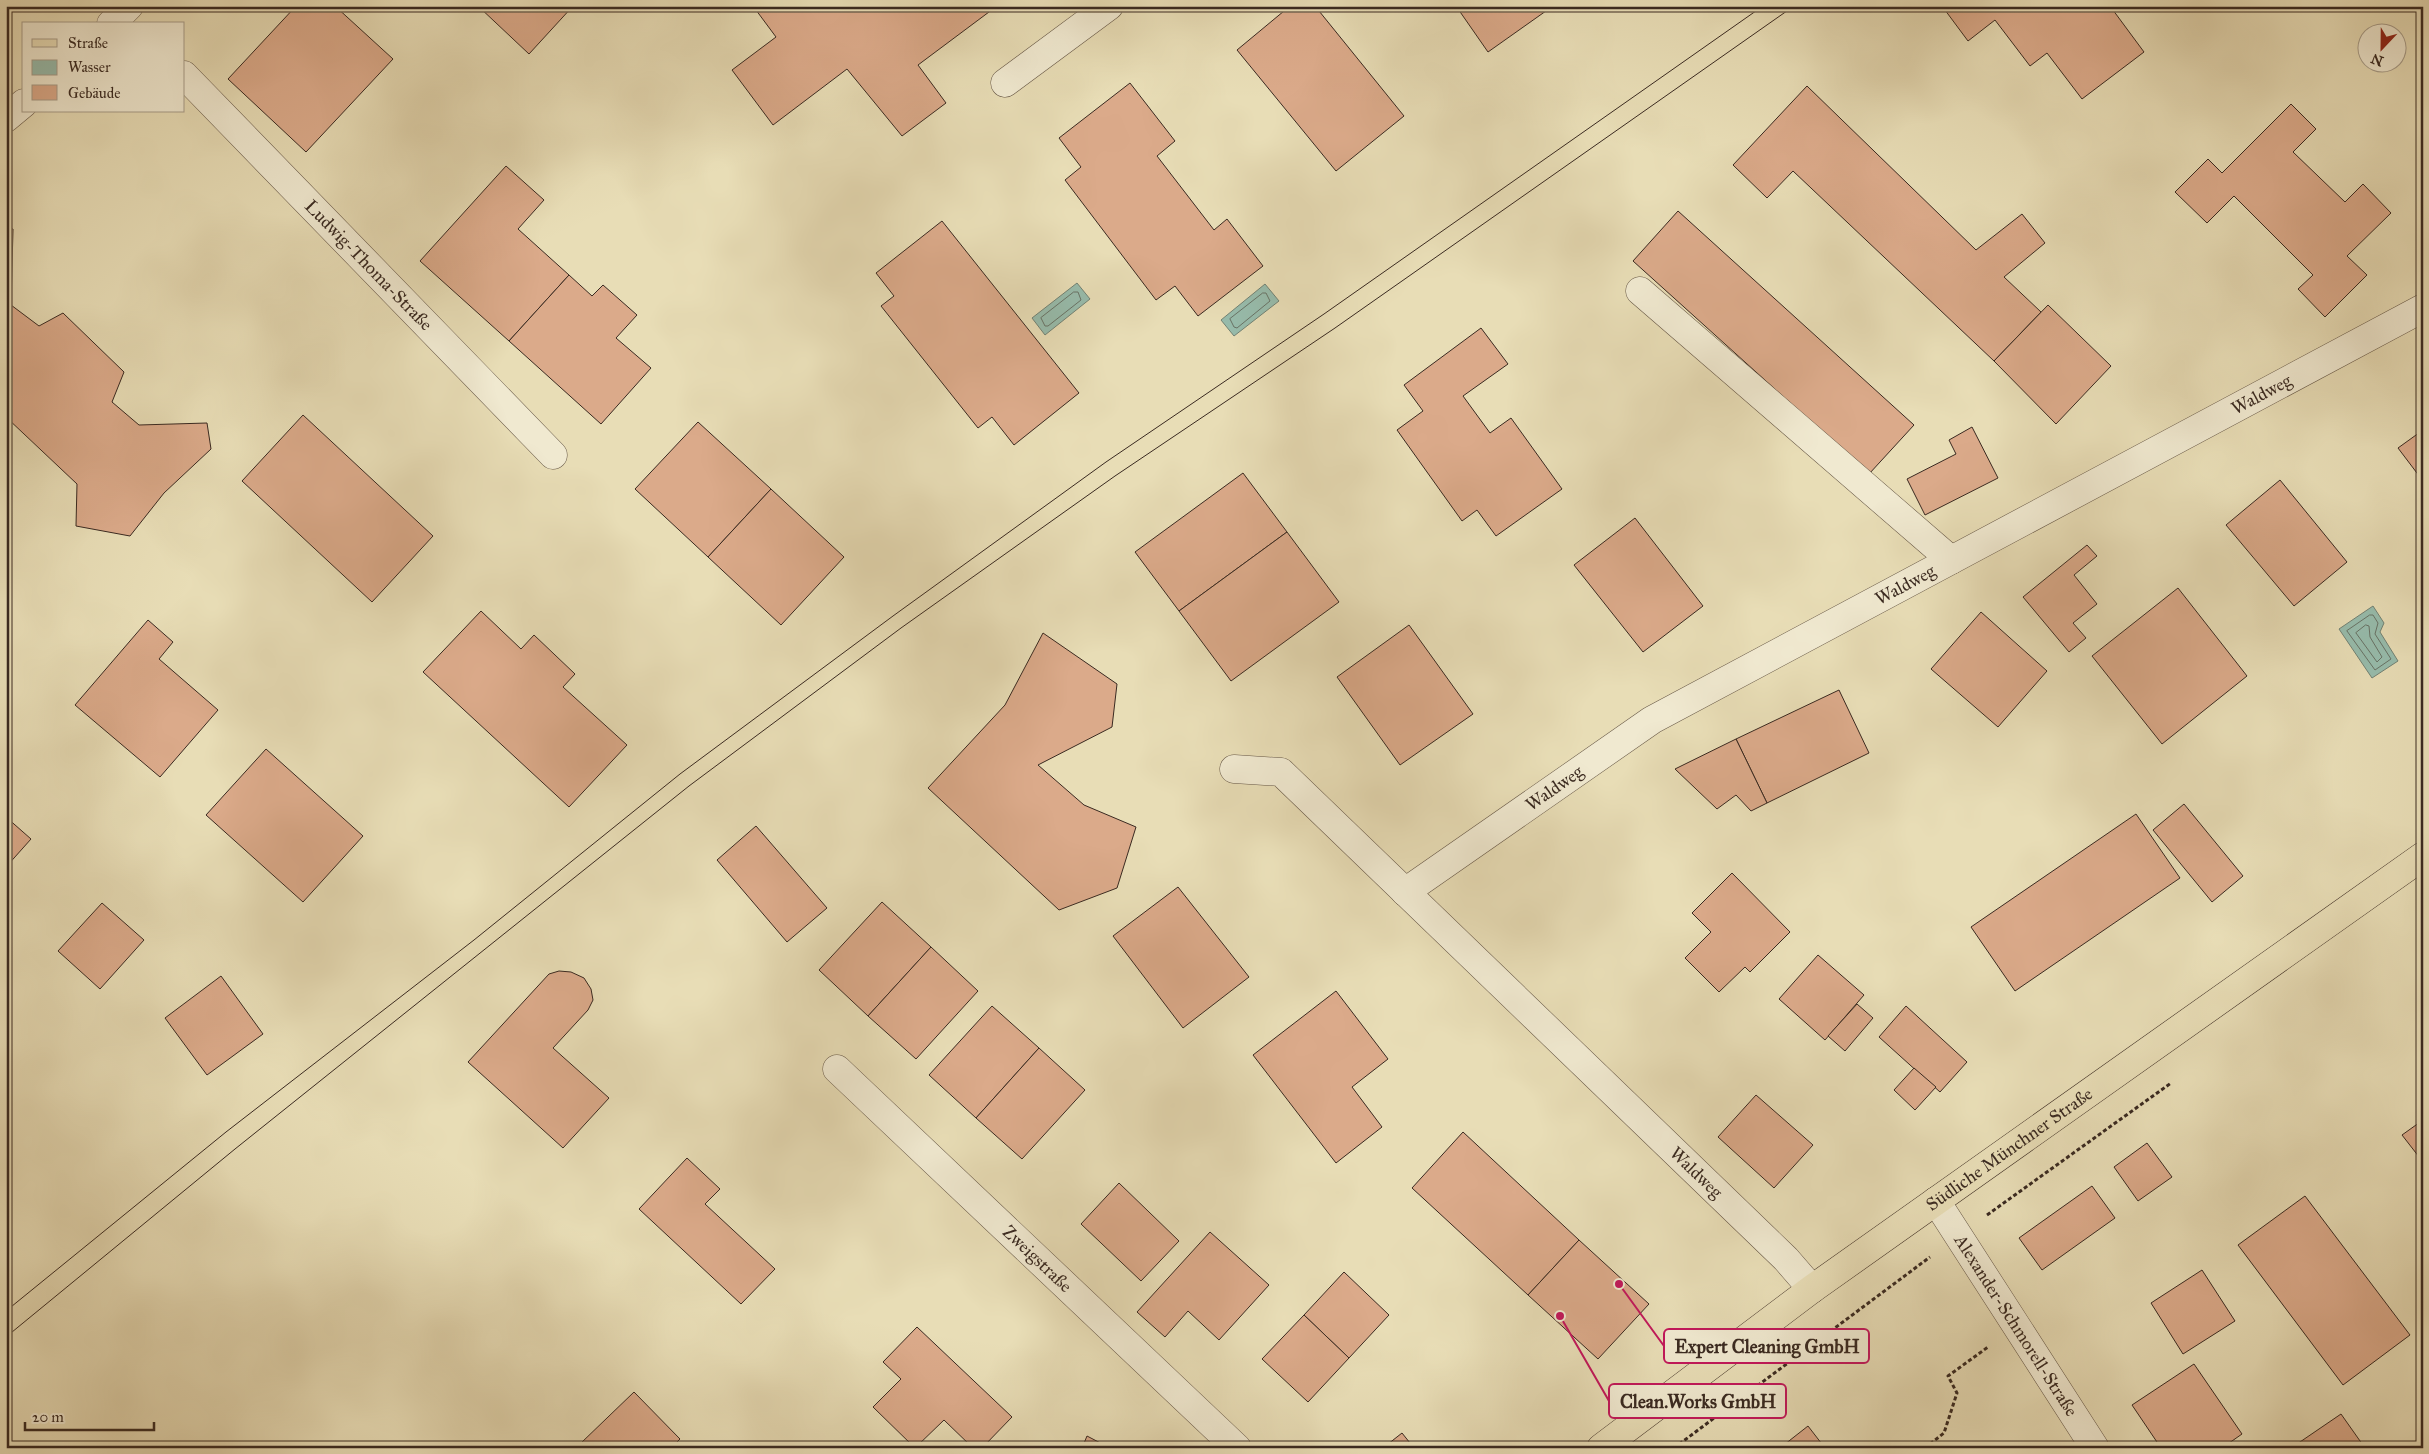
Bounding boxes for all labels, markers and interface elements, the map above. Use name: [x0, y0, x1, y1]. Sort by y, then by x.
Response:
legend: [22, 22, 185, 112]
north arrow: [2356, 22, 2406, 72]
text: Straße: [68, 34, 108, 52]
text: N: [2369, 49, 2386, 70]
text: Wasser: [68, 58, 111, 76]
text: Gebäude: [68, 84, 121, 102]
street label: Ludwig-Thoma-Straße: [300, 195, 437, 335]
street label: Waldweg: [2228, 369, 2296, 419]
street label: Waldweg: [1871, 559, 1940, 610]
street label: Waldweg: [1521, 760, 1588, 816]
street label: Südliche Münchner Straße: [1922, 1083, 2097, 1216]
street label: Waldweg: [1665, 1142, 1728, 1204]
street label: Zweigstraße: [998, 1221, 1077, 1297]
street label: Alexander-Schmorell-Straße: [1949, 1230, 2083, 1420]
callout: Expert Cleaning GmbH: [1664, 1329, 1869, 1363]
text: Expert Cleaning GmbH: [1674, 1335, 1860, 1359]
callout: Clean.Works GmbH: [1609, 1384, 1786, 1418]
text: Clean.Works GmbH: [1620, 1390, 1777, 1413]
scale bar: [25, 1399, 154, 1431]
text: 20 m: [32, 1408, 64, 1426]

